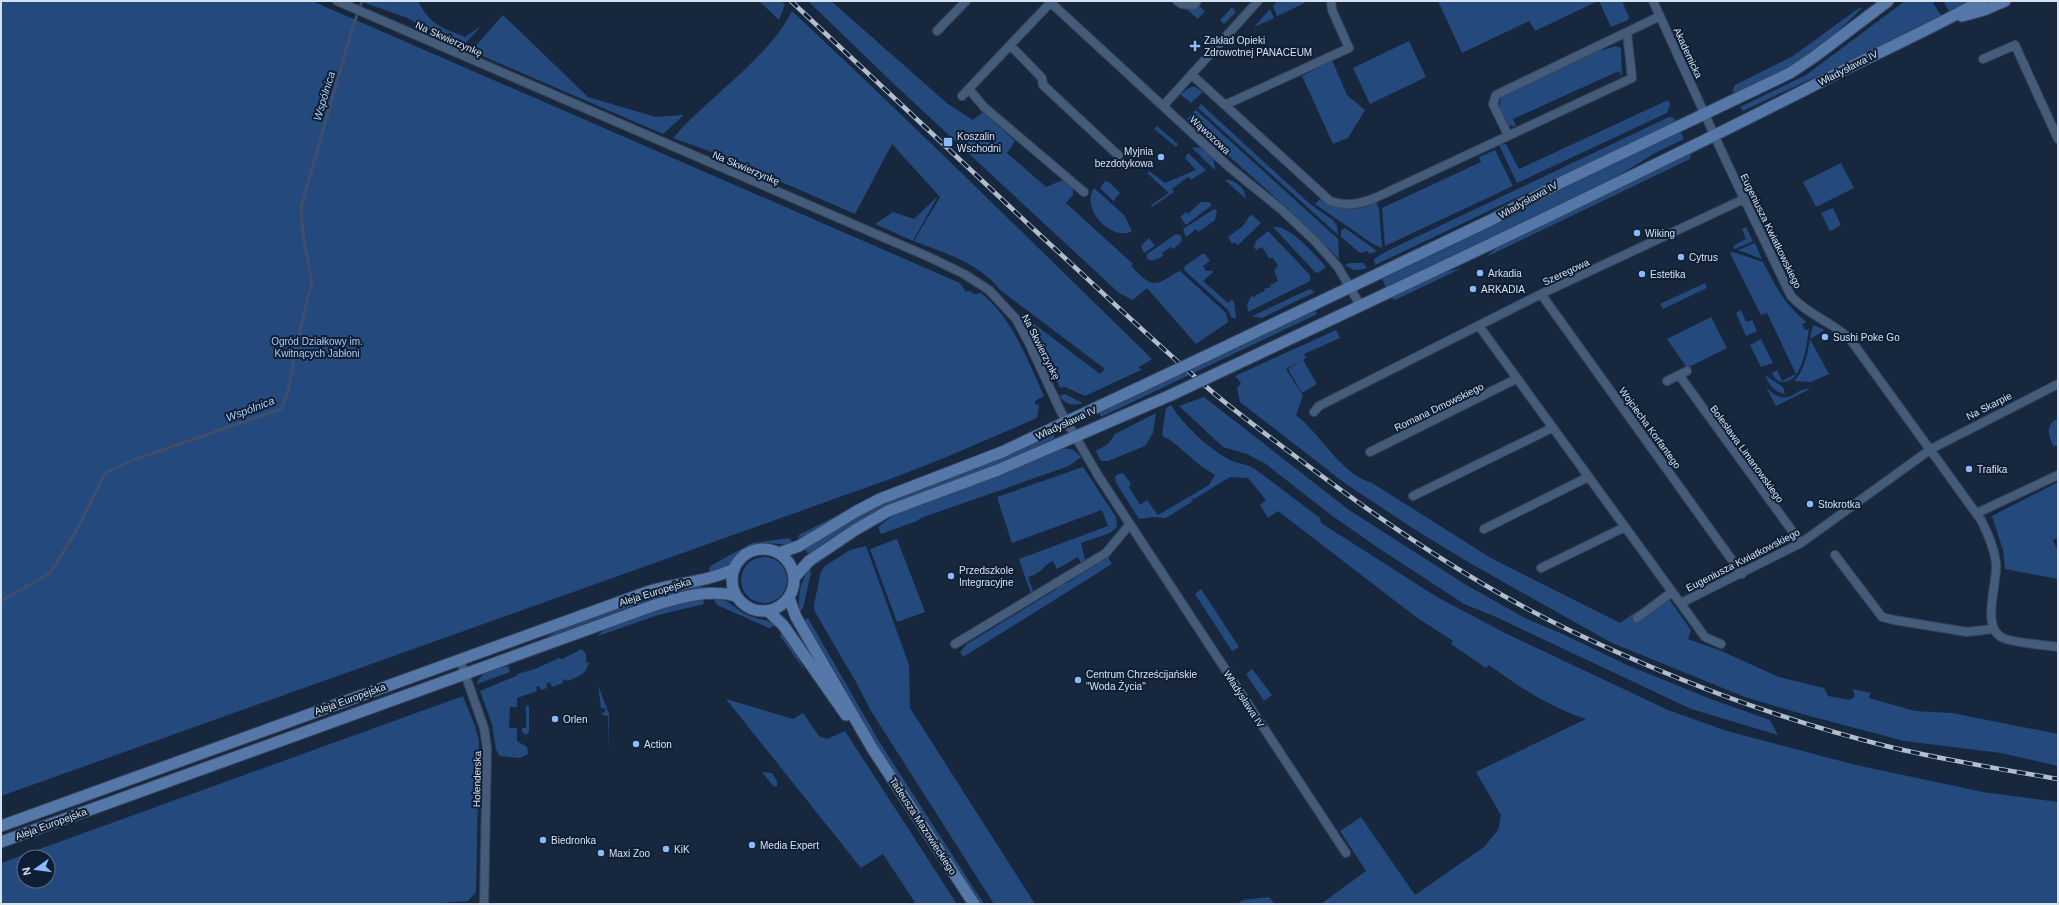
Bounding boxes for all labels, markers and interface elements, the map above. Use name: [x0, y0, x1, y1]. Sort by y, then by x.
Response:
street label: Na Skwierzynkę: [414, 19, 484, 59]
street label: Akademicka: [1672, 26, 1705, 80]
place label: Zakład Opieki Zdrowotnej PANACEUM: [1204, 35, 1312, 58]
marker: Zakład Opieki Zdrowotnej PANACEUM: [1189, 40, 1201, 52]
street label: Władysława IV: [1816, 48, 1880, 88]
water label: Wspólnica: [311, 70, 337, 122]
street label: Wąwozowa: [1188, 114, 1233, 157]
place label: Koszalin Wschodni: [957, 131, 1001, 154]
marker: Koszalin Wschodni: [942, 136, 954, 148]
place label: Myjnia bezdotykowa: [1095, 146, 1153, 169]
street label: Na Skwierzynkę: [711, 149, 782, 187]
marker: Myjnia bezdotykowa: [1156, 152, 1166, 162]
street label: Eugeniusza Kwiatkowskiego: [1738, 172, 1804, 291]
street label: Władysława IV: [1497, 179, 1560, 221]
marker: Wiking: [1632, 228, 1642, 238]
place label: Wiking: [1645, 228, 1675, 239]
marker: Cytrus: [1676, 252, 1686, 262]
place label: Cytrus: [1689, 252, 1718, 263]
street label: Szeregowa: [1541, 256, 1591, 288]
marker: Arkadia: [1475, 268, 1485, 278]
place label: Arkadia: [1488, 268, 1522, 279]
marker: Estetika: [1637, 269, 1647, 279]
place label: Estetika: [1650, 269, 1686, 280]
marker: ARKADIA: [1468, 284, 1478, 294]
place label: ARKADIA: [1481, 284, 1525, 295]
street label: Na Skwierzynkę: [1020, 313, 1062, 382]
marker: Sushi Poke Go: [1820, 332, 1830, 342]
place label: Sushi Poke Go: [1833, 332, 1900, 343]
park label: Ogród Działkowy im. Kwitnących Jabłoni: [271, 336, 363, 359]
street label: Romana Dmowskiego: [1393, 380, 1486, 433]
street label: Wojciecha Korfantego: [1617, 385, 1683, 471]
street label: Na Skarpie: [1964, 390, 2014, 422]
water label: Wspólnica: [224, 394, 276, 424]
street label: Bolesława Limanowskiego: [1708, 403, 1786, 505]
street label: Władysława IV: [1034, 404, 1098, 442]
marker: Trafika: [1964, 464, 1974, 474]
place label: Trafika: [1977, 464, 2008, 475]
marker: Stokrotka: [1805, 499, 1815, 509]
place label: Stokrotka: [1818, 499, 1861, 510]
street label: Eugeniusza Kwiatkowskiego: [1684, 526, 1802, 594]
place label: Przedszkole Integracyjne: [959, 565, 1014, 588]
marker: Przedszkole Integracyjne: [946, 571, 956, 581]
street label: Aleja Europejska: [618, 576, 693, 608]
place label: Centrum Chrześcijańskie "Woda Życia": [1086, 669, 1198, 692]
street label: Władysława IV: [1222, 669, 1267, 730]
marker: Centrum Chrześcijańskie "Woda Życia": [1073, 675, 1083, 685]
street label: Aleja Europejska: [313, 681, 388, 717]
marker: Orlen: [550, 714, 560, 724]
place label: Orlen: [563, 714, 587, 725]
marker: Action: [631, 739, 641, 749]
place label: Action: [644, 739, 672, 750]
street label: Holenderska: [471, 750, 483, 807]
street label: Tadeusza Mazowieckiego: [887, 775, 959, 877]
street label: Aleja Europejska: [14, 806, 89, 842]
marker: Biedronka: [538, 835, 548, 845]
place label: Biedronka: [551, 835, 596, 846]
marker: Media Expert: [747, 840, 757, 850]
place label: Media Expert: [760, 840, 819, 851]
marker: KiK: [661, 844, 671, 854]
place label: KiK: [674, 844, 690, 855]
marker: Maxi Zoo: [596, 848, 606, 858]
place label: Maxi Zoo: [609, 848, 651, 859]
north arrow: [16, 849, 56, 889]
text: N: [20, 866, 33, 877]

